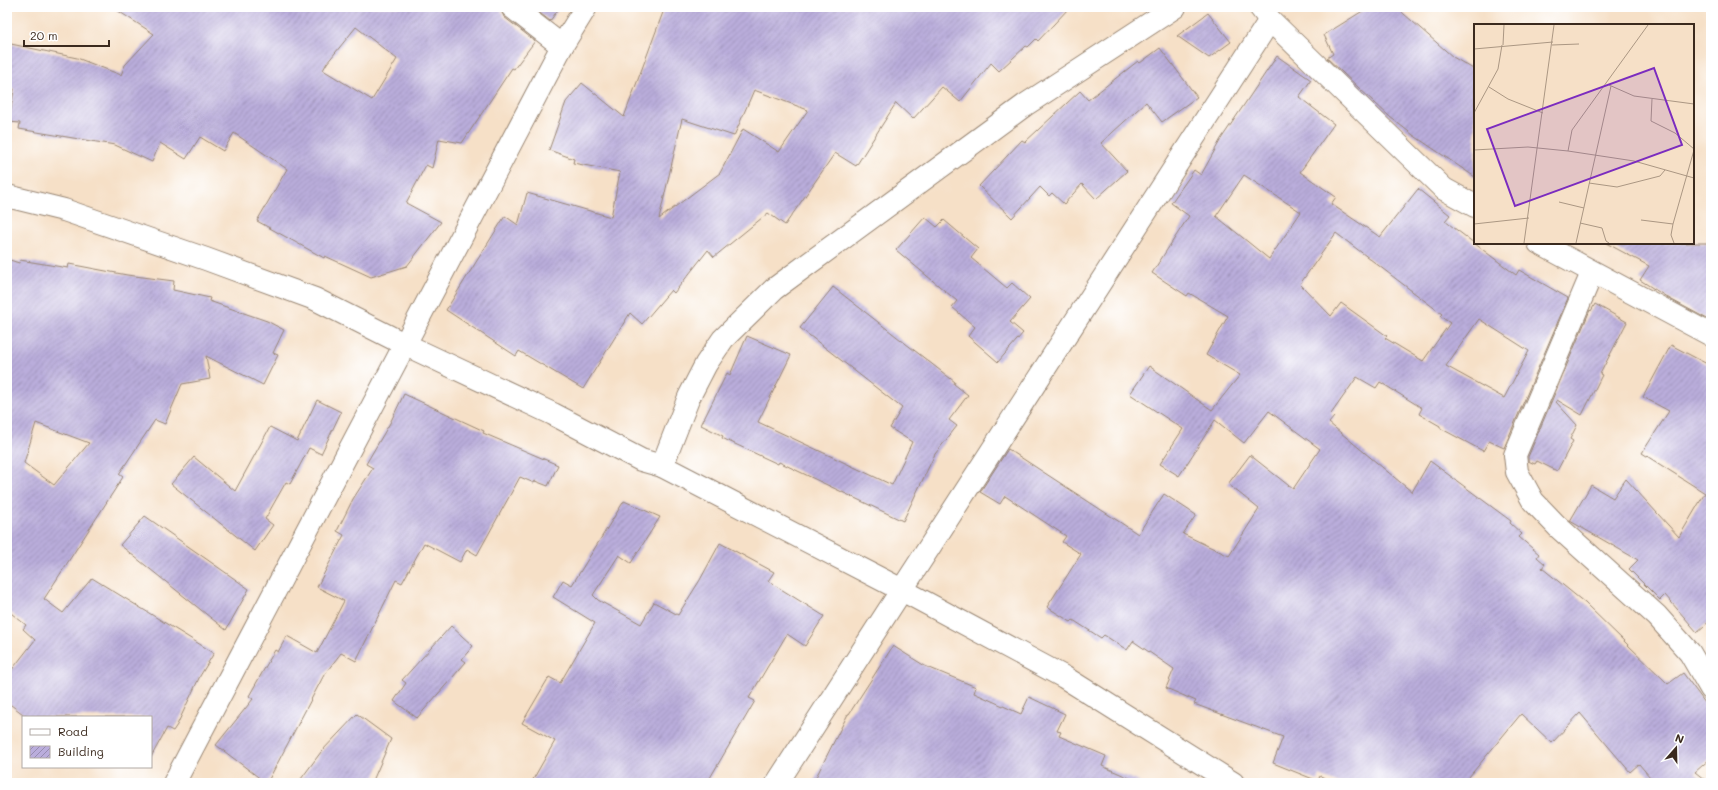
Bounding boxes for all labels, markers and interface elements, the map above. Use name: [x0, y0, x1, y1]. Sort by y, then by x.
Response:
scale bar: [24, 22, 109, 48]
inset map: [1474, 24, 1694, 244]
text: 20 m: [30, 27, 58, 43]
legend: [22, 716, 152, 768]
text: Road: [58, 723, 88, 739]
north arrow: [1656, 728, 1696, 768]
text: N: [1673, 730, 1686, 747]
text: Building: [58, 743, 104, 759]

